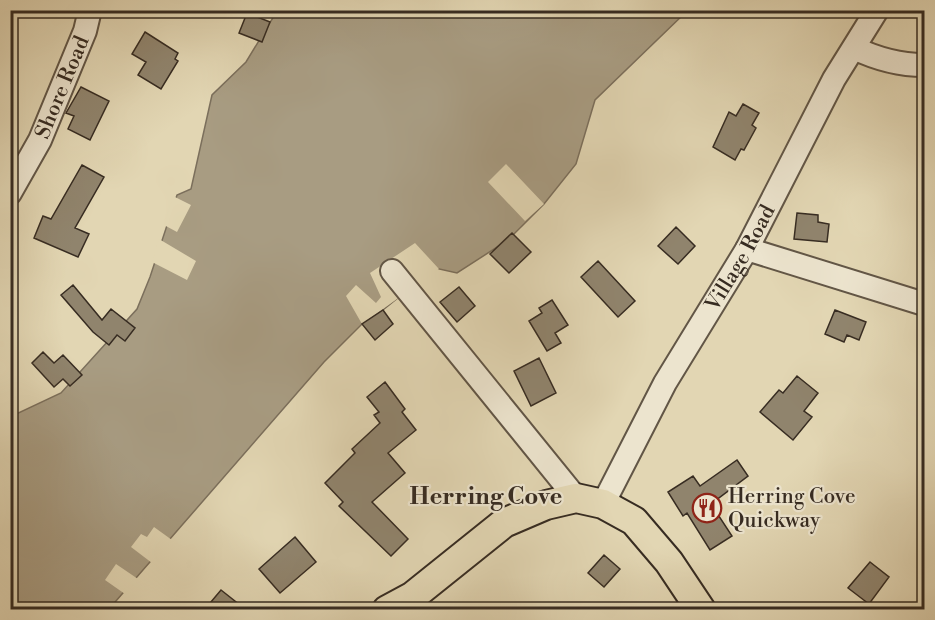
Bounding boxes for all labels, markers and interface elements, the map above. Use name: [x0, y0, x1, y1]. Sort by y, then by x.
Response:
street label: Shore Road: [30, 32, 96, 143]
street label: Village Road: [700, 201, 781, 317]
district label: Herring Cove: [410, 482, 562, 512]
place label: Herring Cove Quickway: [728, 484, 856, 534]
restaurant icon: Herring Cove Quickway: [691, 492, 723, 524]

